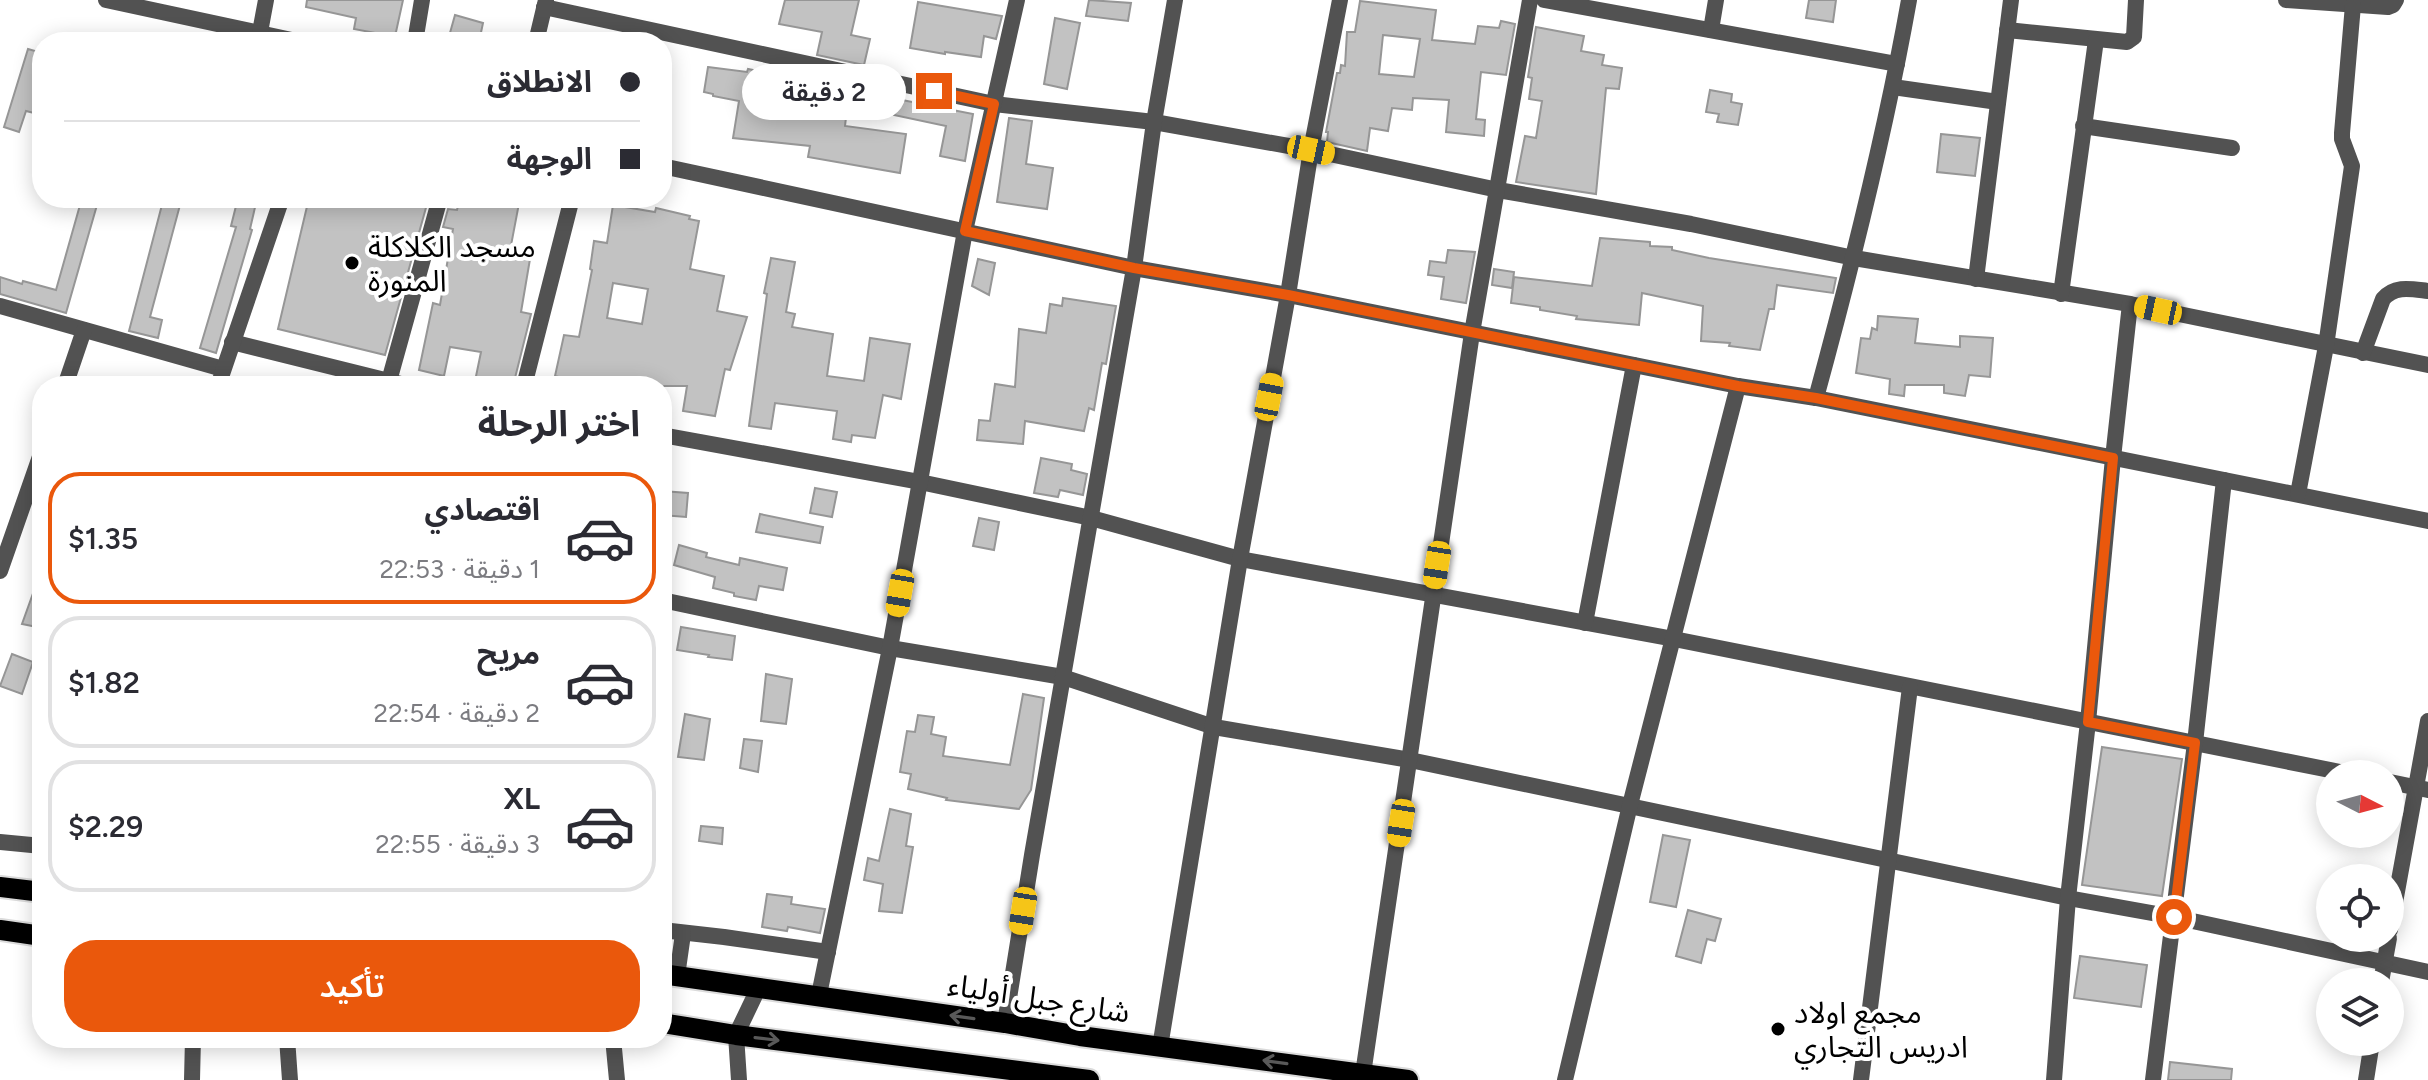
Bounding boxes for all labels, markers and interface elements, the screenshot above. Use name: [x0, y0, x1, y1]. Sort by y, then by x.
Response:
text: الانطلاق: [487, 63, 592, 100]
callout: 2 دقيقة: [742, 63, 906, 119]
route end: [916, 73, 952, 109]
text: 2 دقيقة: [782, 76, 866, 108]
car: [1285, 133, 1337, 167]
text: الوجهة: [507, 140, 592, 177]
place label: مسجد الكلاكلة المنورة: [368, 228, 536, 299]
marker: مسجد الكلاكلة المنورة: [343, 254, 361, 272]
car: [2132, 293, 2184, 327]
car: [1253, 371, 1285, 423]
text: اختر الرحلة: [478, 402, 640, 445]
text: اقتصادي: [425, 491, 540, 528]
icon: car: [564, 502, 636, 574]
text: $1.35: [68, 520, 138, 557]
car: [1421, 539, 1453, 591]
text: 1 دقيقة · 22:53: [379, 553, 540, 585]
car: [884, 567, 916, 619]
text: مريح: [477, 635, 540, 672]
icon: car: [564, 646, 636, 718]
text: $1.82: [68, 664, 140, 701]
text: 2 دقيقة · 22:54: [374, 697, 540, 729]
north arrow: [2316, 760, 2404, 848]
map controls: [2316, 760, 2404, 1056]
text: XL: [504, 780, 540, 817]
icon: car: [564, 790, 636, 862]
car: [1385, 797, 1417, 849]
text: $2.29: [68, 808, 143, 845]
text: 3 دقيقة · 22:55: [375, 828, 540, 860]
button: locate: [2316, 864, 2404, 952]
car: [1007, 885, 1039, 937]
route start: [2156, 899, 2192, 935]
button: تأكيد: [64, 940, 640, 1032]
street label: شارع جبل أولياء: [945, 965, 1133, 1035]
button: layers: [2316, 968, 2404, 1056]
place label: مجمع اولاد ادريس التجاري: [1794, 994, 1968, 1069]
one-way arrow: [950, 1009, 975, 1024]
marker: مجمع اولاد ادريس التجاري: [1769, 1020, 1787, 1038]
one-way arrow: [754, 1032, 779, 1047]
one-way arrow: [1263, 1054, 1288, 1069]

